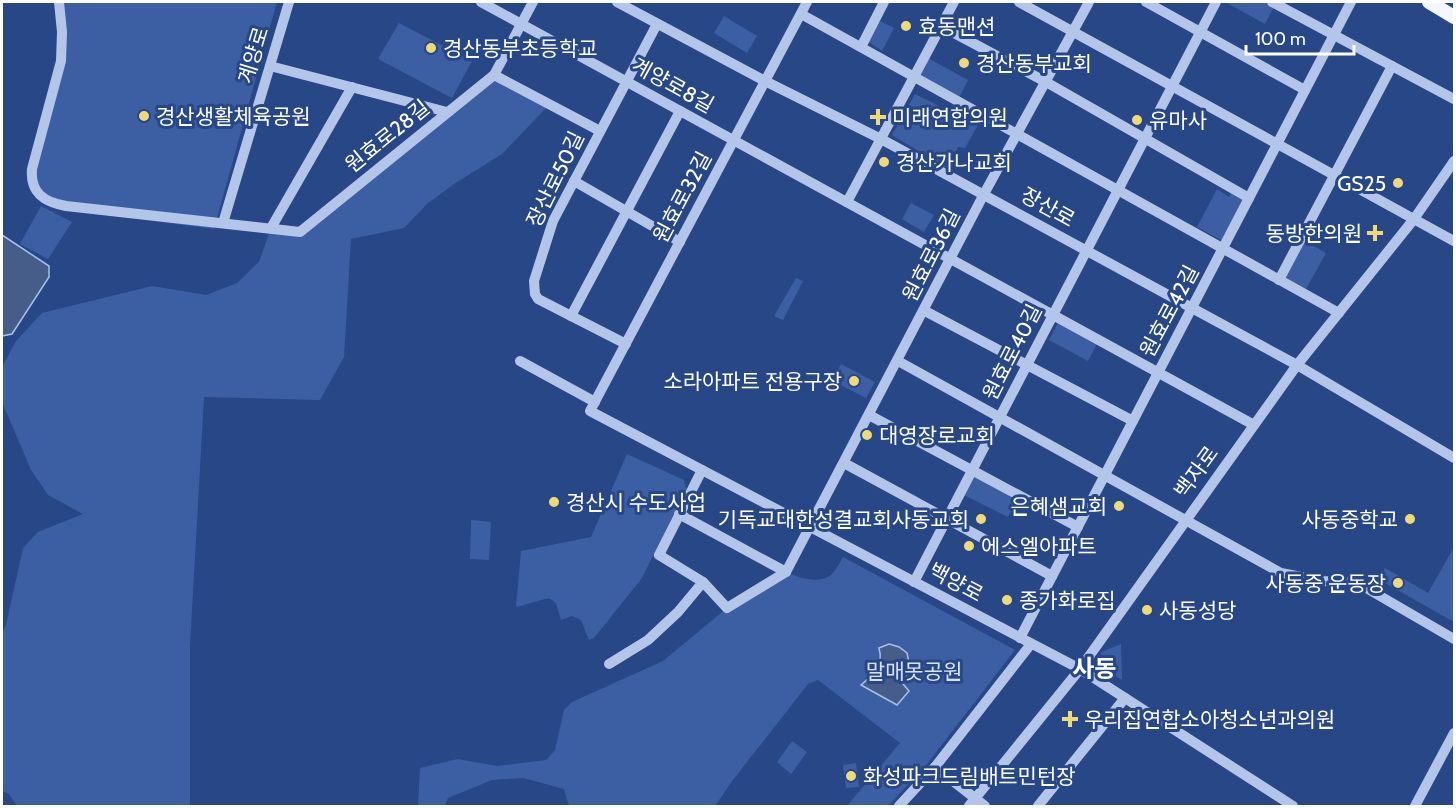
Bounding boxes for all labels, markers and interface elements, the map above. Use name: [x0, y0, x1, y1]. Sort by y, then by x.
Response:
place label: 효동맨션: [918, 14, 995, 39]
scale bar: [1246, 18, 1354, 56]
marker: 효동맨션: [899, 19, 913, 33]
street label: 계양로: [233, 24, 273, 86]
text: 100 m: [1255, 28, 1306, 50]
place label: 경산동부초등학교: [443, 36, 598, 61]
marker: 경산동부초등학교: [424, 41, 438, 55]
place label: 경산동부교회: [976, 51, 1092, 76]
street label: 계양로8길: [628, 52, 718, 118]
marker: 경산동부교회: [957, 56, 971, 70]
street label: 원효로28길: [340, 95, 434, 177]
place label: 경산생활체육공원: [156, 104, 311, 129]
place label: 미래연합의원: [892, 105, 1008, 130]
marker: 미래연합의원: [869, 108, 887, 126]
place label: 유마사: [1149, 108, 1207, 133]
marker: 경산생활체육공원: [137, 109, 151, 123]
marker: 유마사: [1130, 113, 1144, 127]
street label: 장산로50길: [521, 127, 589, 231]
street label: 원효로32길: [648, 147, 716, 247]
place label: 경산가나교회: [896, 150, 1012, 175]
marker: 경산가나교회: [877, 155, 891, 169]
place label: GS25: [1337, 171, 1386, 196]
marker: GS25: [1391, 176, 1405, 190]
street label: 장산로: [1017, 182, 1079, 232]
street label: 원효로36길: [897, 205, 965, 305]
place label: 동방한의원: [1265, 221, 1362, 246]
marker: 동방한의원: [1366, 224, 1384, 242]
street label: 원효로42길: [1134, 261, 1204, 361]
street label: 원효로40길: [977, 300, 1047, 404]
place label: 소라아파트 전용구장: [663, 369, 842, 394]
marker: 소라아파트 전용구장: [847, 374, 861, 388]
place label: 대영장로교회: [879, 423, 995, 448]
marker: 대영장로교회: [860, 428, 874, 442]
street label: 백자로: [1169, 441, 1223, 503]
place label: 경산시 수도사업: [566, 490, 706, 515]
place label: 은혜샘교회: [1010, 494, 1107, 519]
marker: 경산시 수도사업: [547, 495, 561, 509]
marker: 은혜샘교회: [1112, 499, 1126, 513]
place label: 기독교대한성결교회사동교회: [718, 507, 969, 532]
place label: 사동중학교: [1301, 507, 1398, 532]
marker: 기독교대한성결교회사동교회: [974, 512, 988, 526]
marker: 사동중학교: [1403, 512, 1417, 526]
place label: 에스엘아파트: [981, 534, 1097, 559]
marker: 에스엘아파트: [962, 539, 976, 553]
street label: 백양로: [925, 557, 987, 607]
place label: 사동중 운동장: [1265, 571, 1386, 596]
marker: 사동중 운동장: [1391, 576, 1405, 590]
place label: 종가화로집: [1019, 588, 1116, 613]
marker: 종가화로집: [1000, 593, 1014, 607]
place label: 사동성당: [1159, 598, 1236, 623]
marker: 사동성당: [1140, 603, 1154, 617]
district label: 사동: [1072, 654, 1116, 683]
park label: 말매못공원: [866, 659, 962, 684]
place label: 우리집연합소아청소년과의원: [1084, 707, 1335, 732]
marker: 우리집연합소아청소년과의원: [1061, 710, 1079, 728]
place label: 화성파크드림배트민턴장: [863, 764, 1076, 789]
marker: 화성파크드림배트민턴장: [844, 769, 858, 783]

